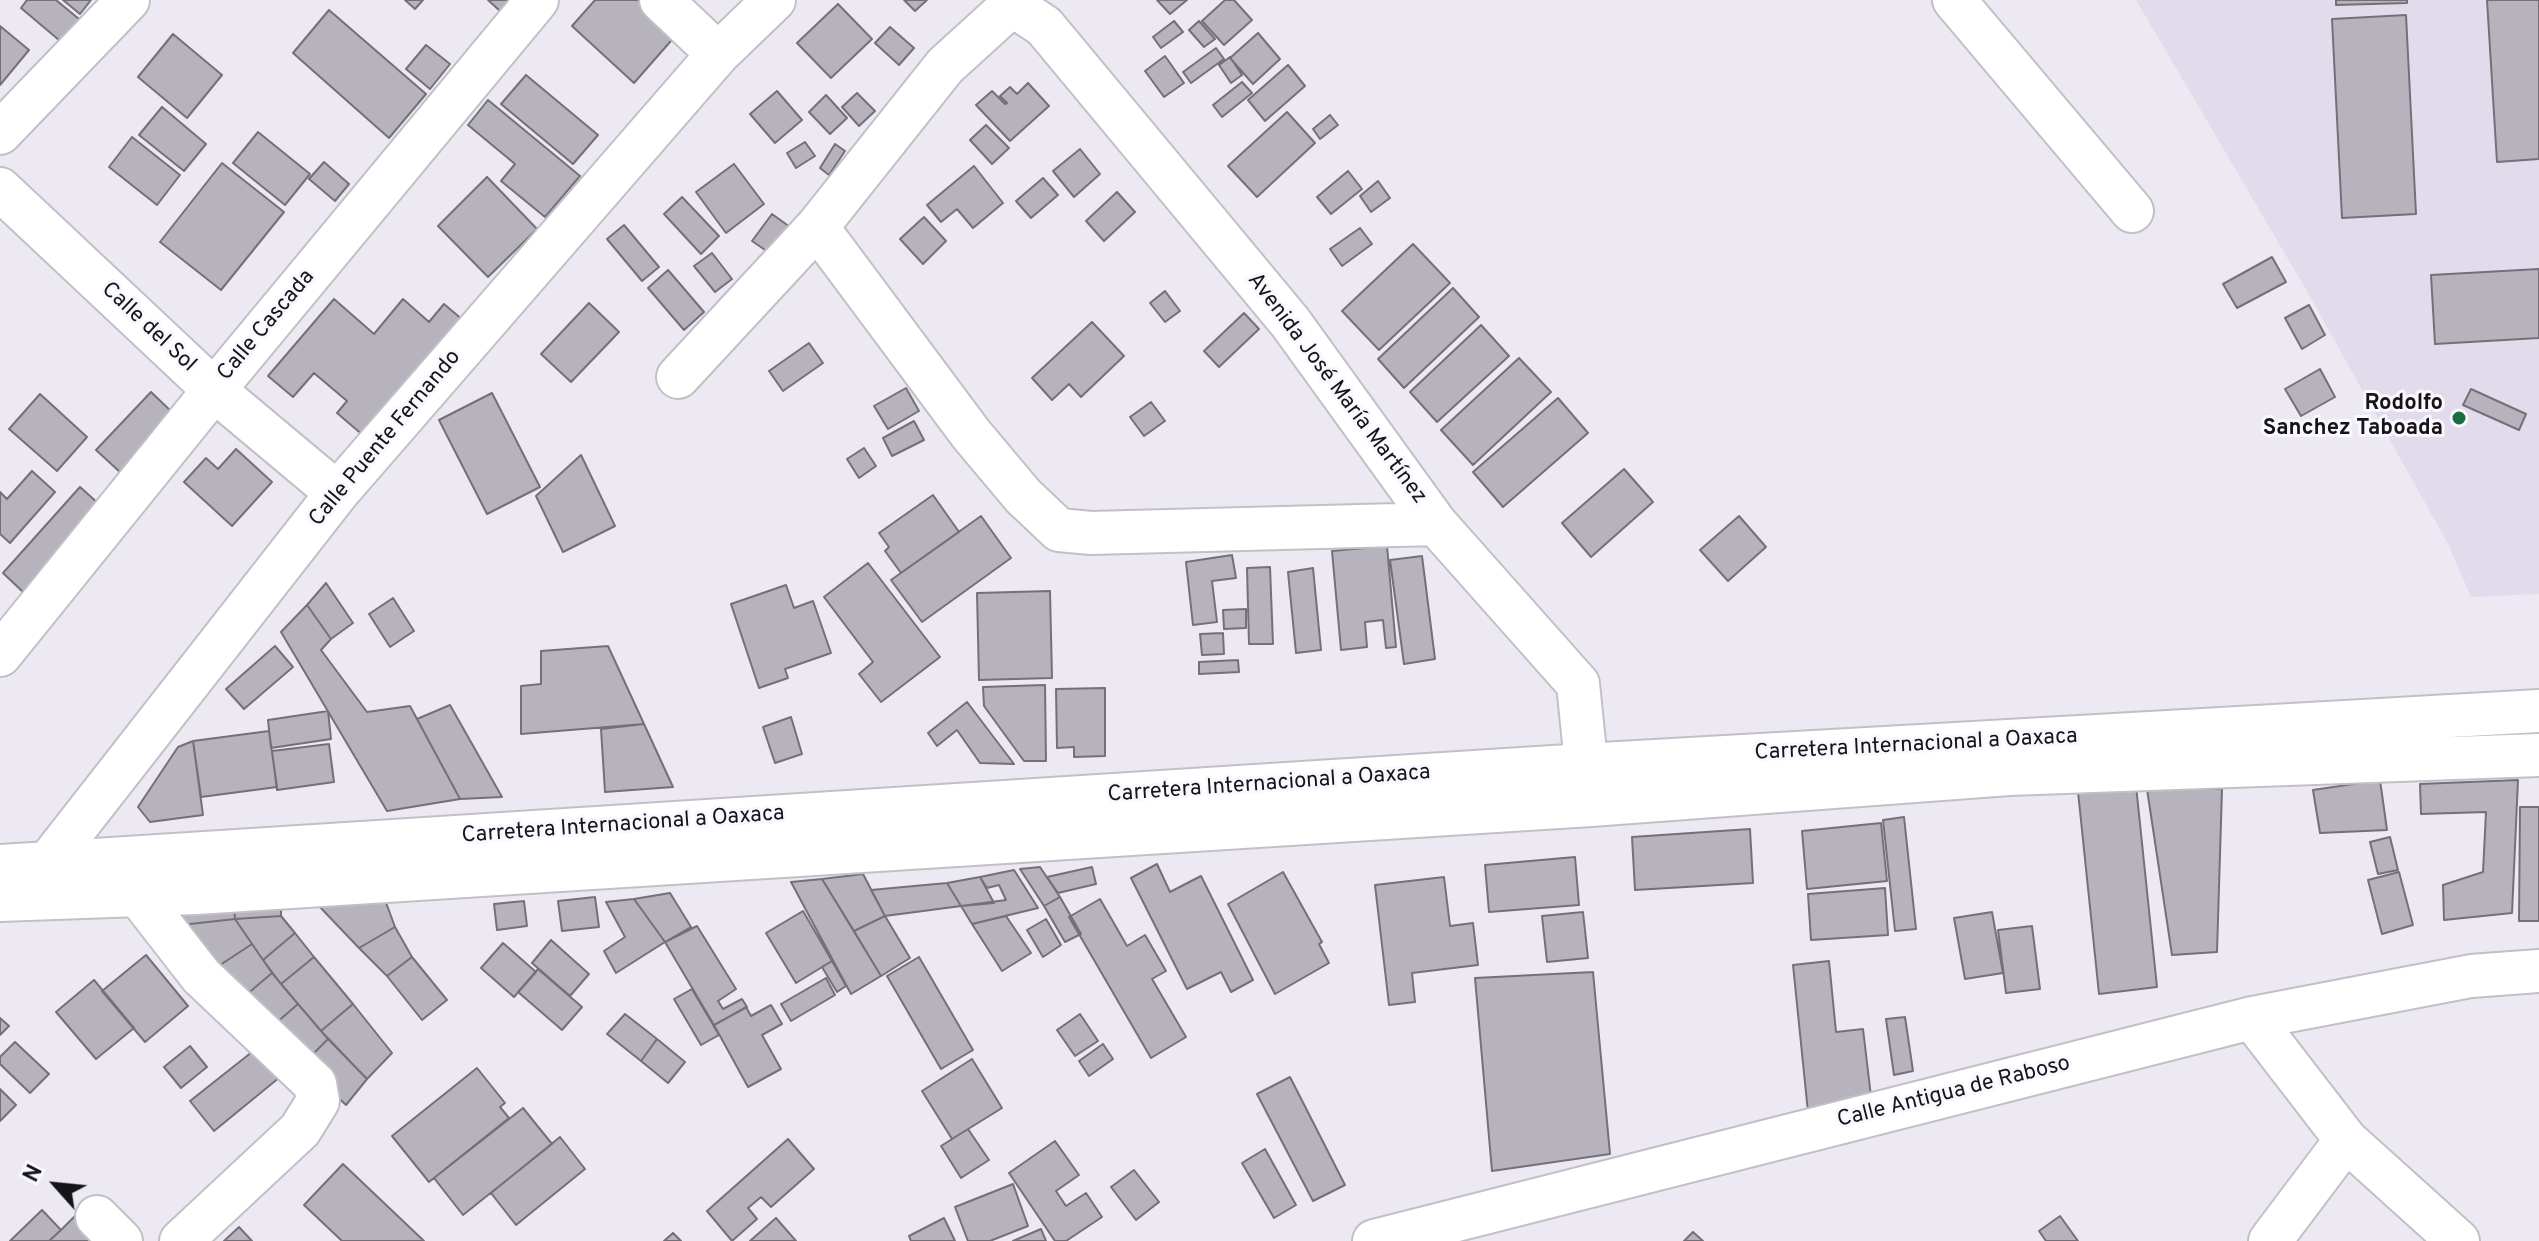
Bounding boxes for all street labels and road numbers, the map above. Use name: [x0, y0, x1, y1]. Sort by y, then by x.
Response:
street label: Calle Cascada: [213, 265, 321, 387]
street label: Avenida José María Martínez: [1241, 268, 1431, 510]
street label: Calle del Sol: [95, 277, 201, 379]
street label: Calle Puente Fernando: [304, 345, 468, 533]
street label: Carretera Internacional a Oaxaca: [1754, 724, 2078, 768]
street label: Carretera Internacional a Oaxaca: [1107, 761, 1431, 809]
street label: Carretera Internacional a Oaxaca: [461, 802, 785, 850]
street label: Calle Antigua de Raboso: [1835, 1051, 2073, 1135]

